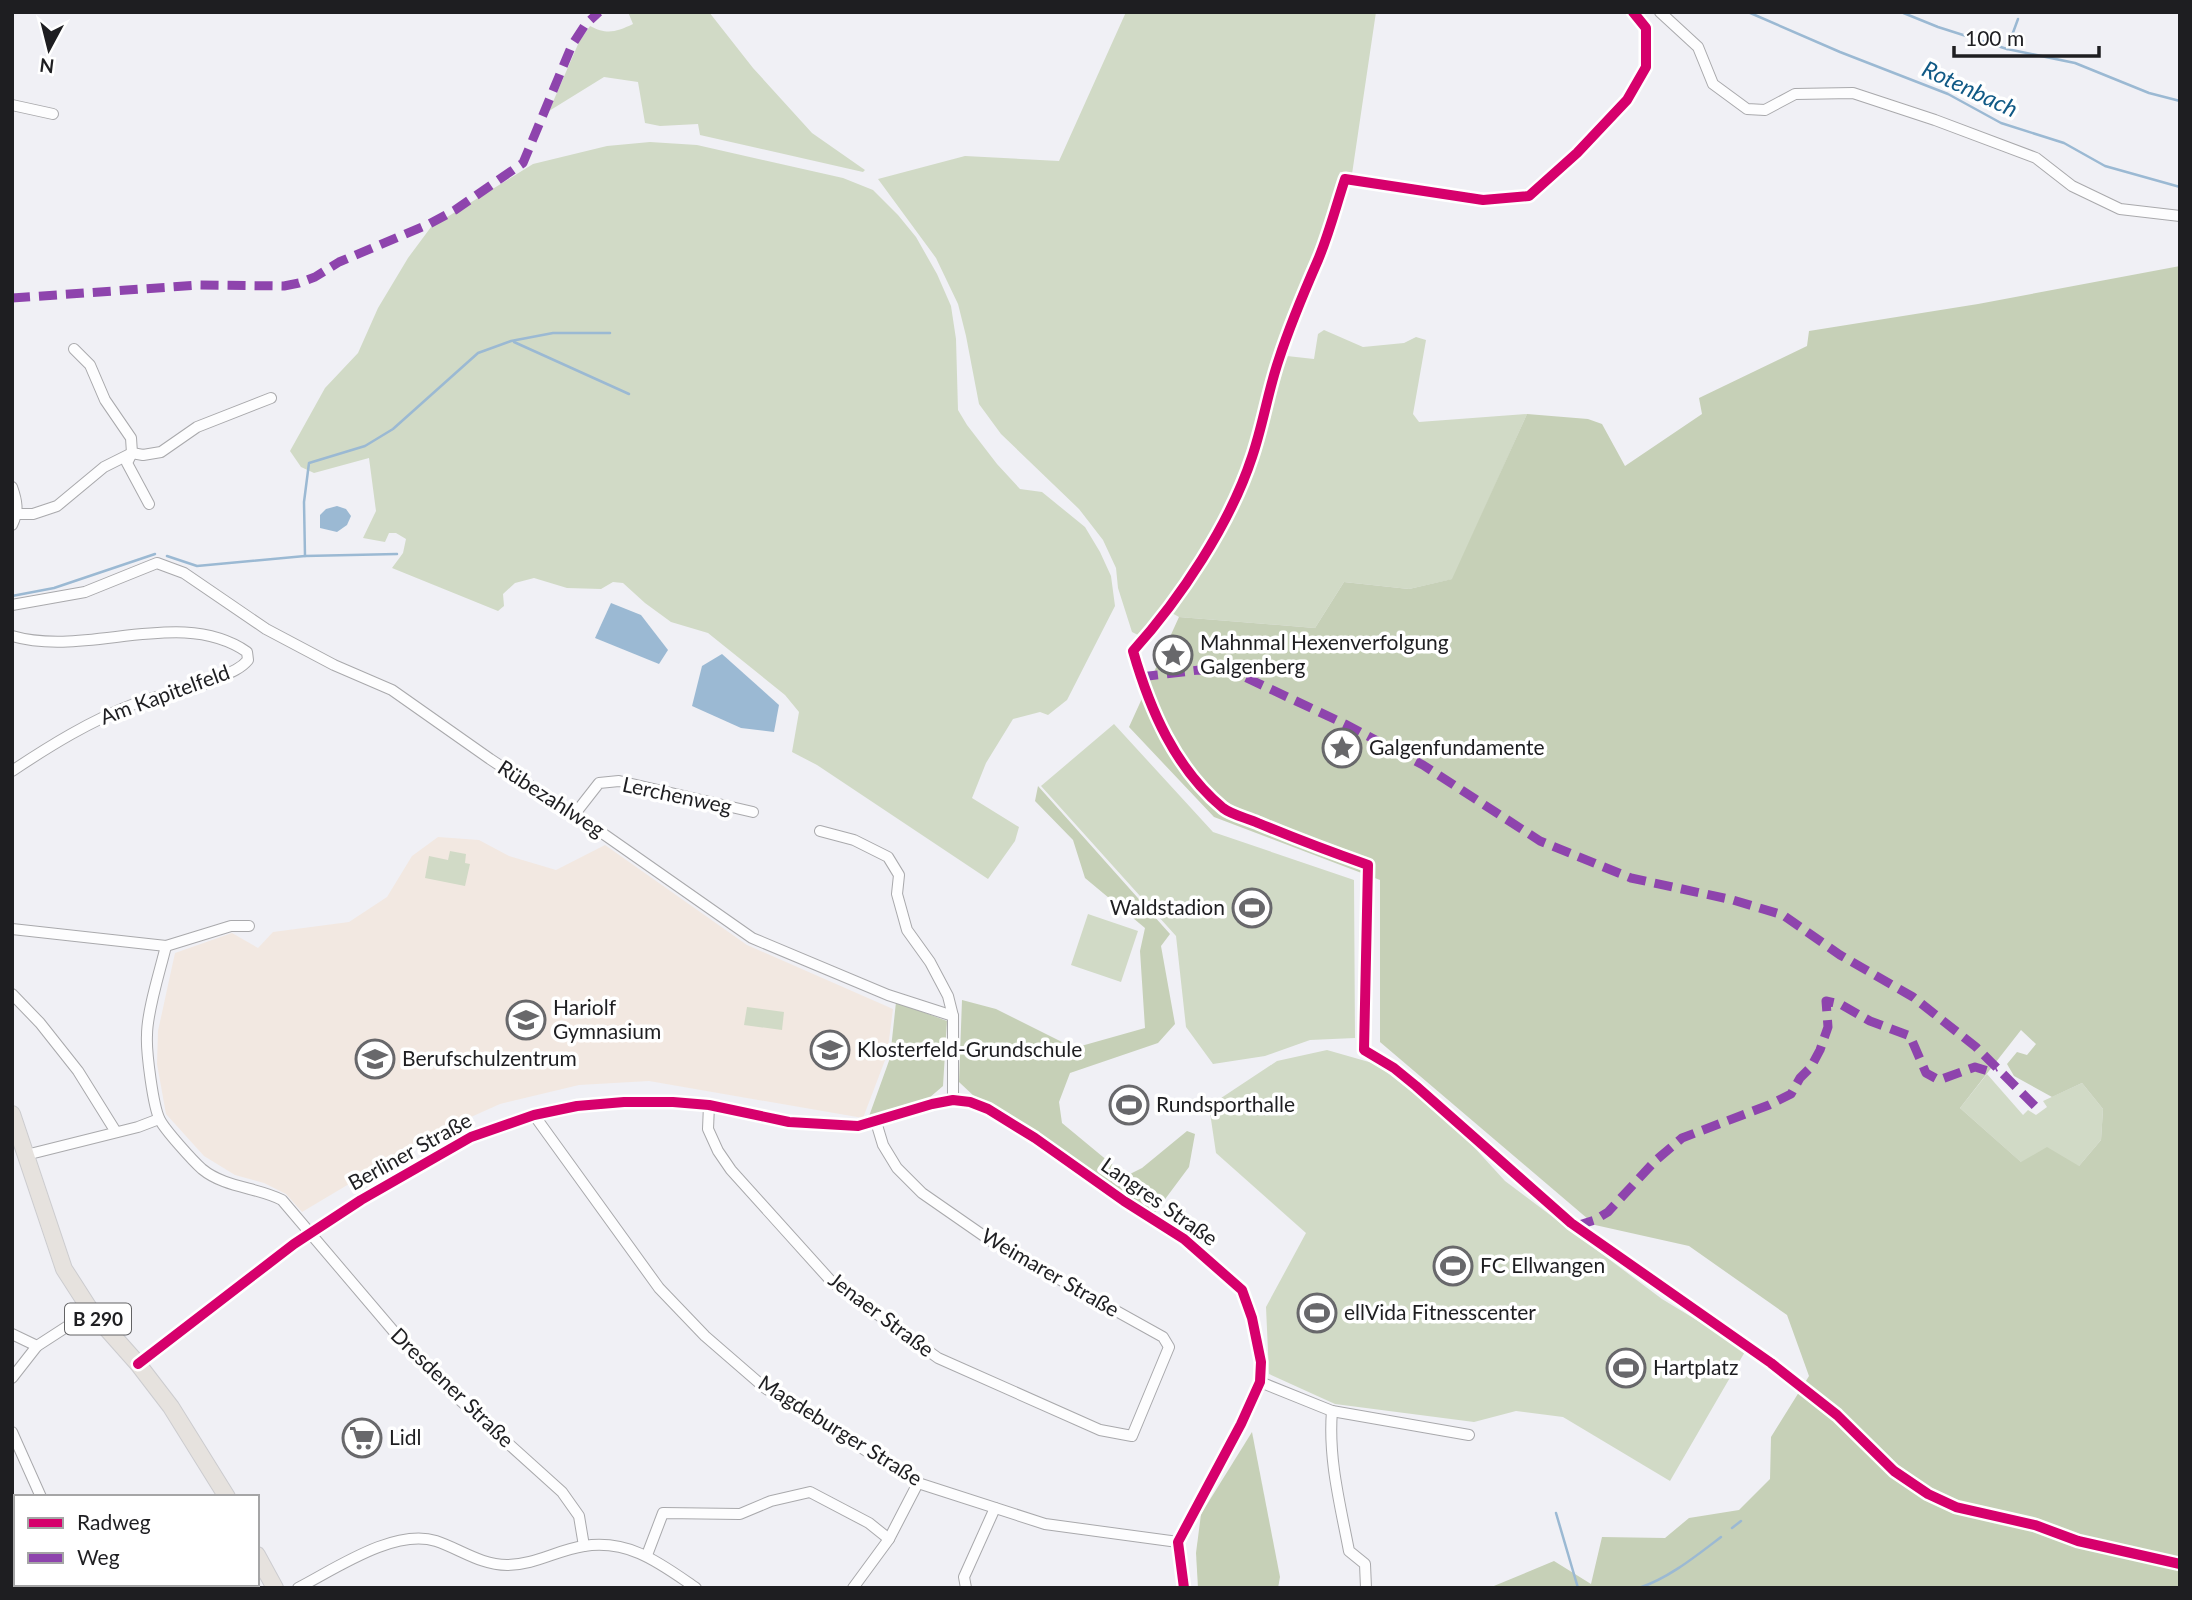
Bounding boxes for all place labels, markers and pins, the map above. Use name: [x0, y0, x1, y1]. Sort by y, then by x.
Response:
place label: Mahnmal Hexenverfolgung Galgenberg: [1200, 629, 1449, 678]
place icon: Mahnmal Hexenverfolgung Galgenberg: [1152, 634, 1194, 676]
place icon: Galgenfundamente: [1321, 727, 1363, 769]
place label: Galgenfundamente: [1369, 734, 1545, 759]
sports icon: Waldstadion: [1231, 887, 1273, 929]
place label: Waldstadion: [1110, 894, 1225, 919]
place label: Hariolf Gymnasium: [553, 994, 661, 1043]
school or university icon: Hariolf Gymnasium: [505, 999, 547, 1041]
school or university icon: Klosterfeld-Grundschule: [809, 1029, 851, 1071]
place label: Klosterfeld-Grundschule: [857, 1036, 1082, 1061]
school or university icon: Berufschulzentrum: [354, 1038, 396, 1080]
place label: Berufschulzentrum: [402, 1045, 577, 1070]
sports icon: Rundsporthalle: [1108, 1084, 1150, 1126]
place label: Rundsporthalle: [1156, 1091, 1295, 1116]
sports icon: FC Ellwangen: [1432, 1245, 1474, 1287]
place label: FC Ellwangen: [1480, 1252, 1605, 1277]
sports icon: ellVida Fitnesscenter: [1296, 1292, 1338, 1334]
place label: ellVida Fitnesscenter: [1344, 1299, 1536, 1324]
sports icon: Hartplatz: [1605, 1347, 1647, 1389]
place label: Hartplatz: [1653, 1354, 1738, 1379]
supermarket icon: Lidl: [341, 1417, 383, 1459]
place label: Lidl: [389, 1424, 422, 1449]

